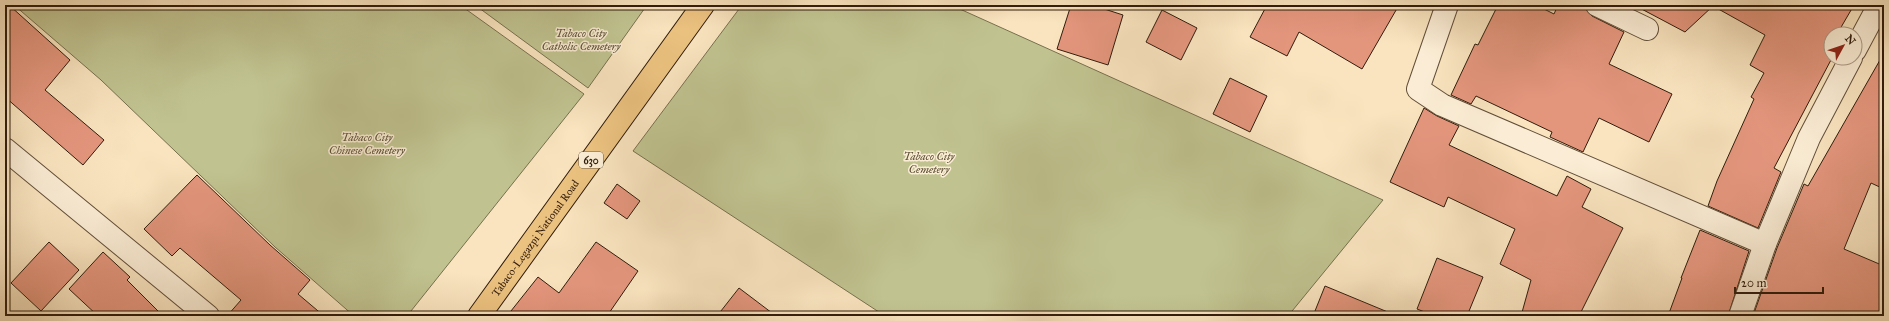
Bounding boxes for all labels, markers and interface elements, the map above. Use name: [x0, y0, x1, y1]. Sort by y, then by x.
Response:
north arrow: [1823, 26, 1863, 66]
park label: Tabaco City Catholic Cemetery: [542, 27, 621, 53]
text: N: [1842, 32, 1859, 48]
park label: Tabaco City Chinese Cemetery: [329, 131, 406, 157]
park label: Tabaco City Cemetery: [904, 150, 955, 176]
road number: 630: [579, 152, 603, 168]
street label: Tabaco-Legazpi National Road: [489, 177, 582, 299]
scale bar: [1735, 269, 1823, 295]
text: 20 m: [1741, 276, 1767, 290]

